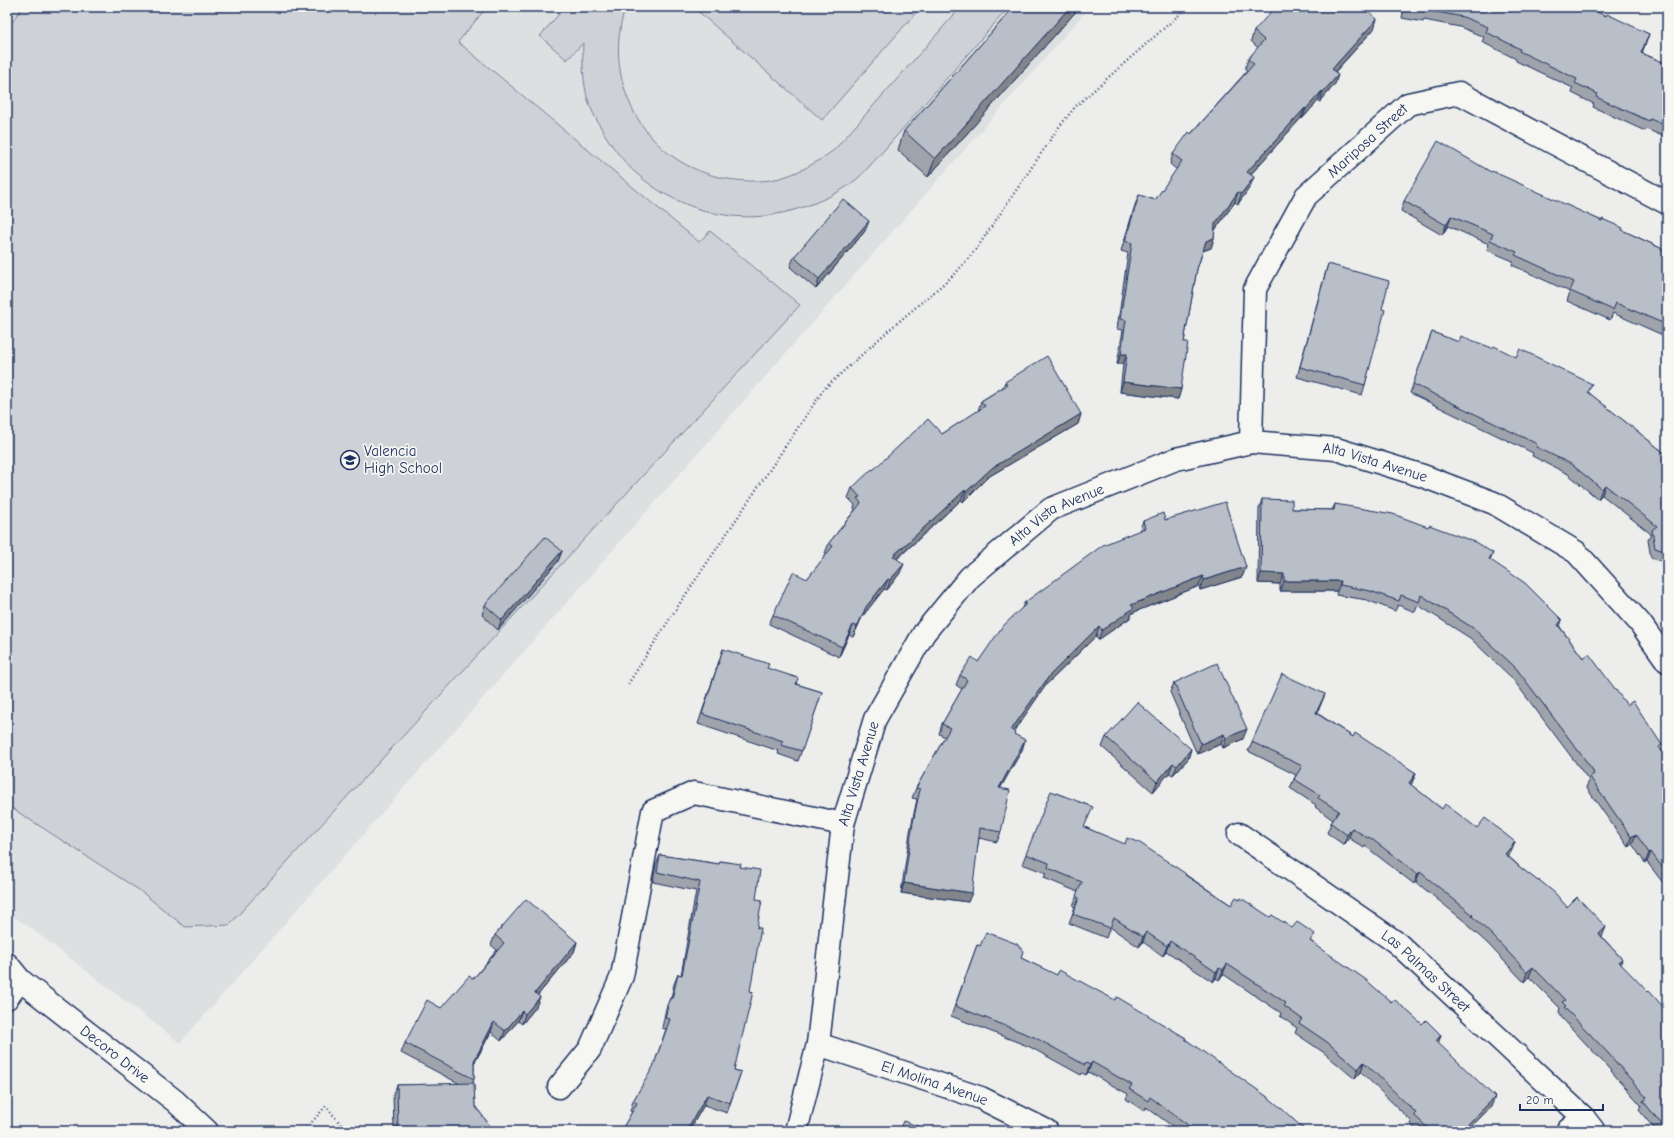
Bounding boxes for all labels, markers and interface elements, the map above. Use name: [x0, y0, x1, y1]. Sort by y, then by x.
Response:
street label: Mariposa Street: [1324, 99, 1412, 181]
street label: Alta Vista Avenue: [1322, 439, 1431, 486]
place label: Valencia High School: [364, 442, 442, 477]
school or university icon: Valencia High School: [339, 449, 361, 471]
street label: Alta Vista Avenue: [1005, 480, 1107, 550]
street label: Alta Vista Avenue: [834, 718, 883, 828]
street label: Las Palmas Street: [1378, 926, 1475, 1016]
street label: Decoro Drive: [77, 1021, 154, 1087]
street label: El Molina Avenue: [879, 1057, 992, 1109]
scale bar: [1520, 1086, 1603, 1112]
text: 20 m: [1526, 1093, 1554, 1107]

